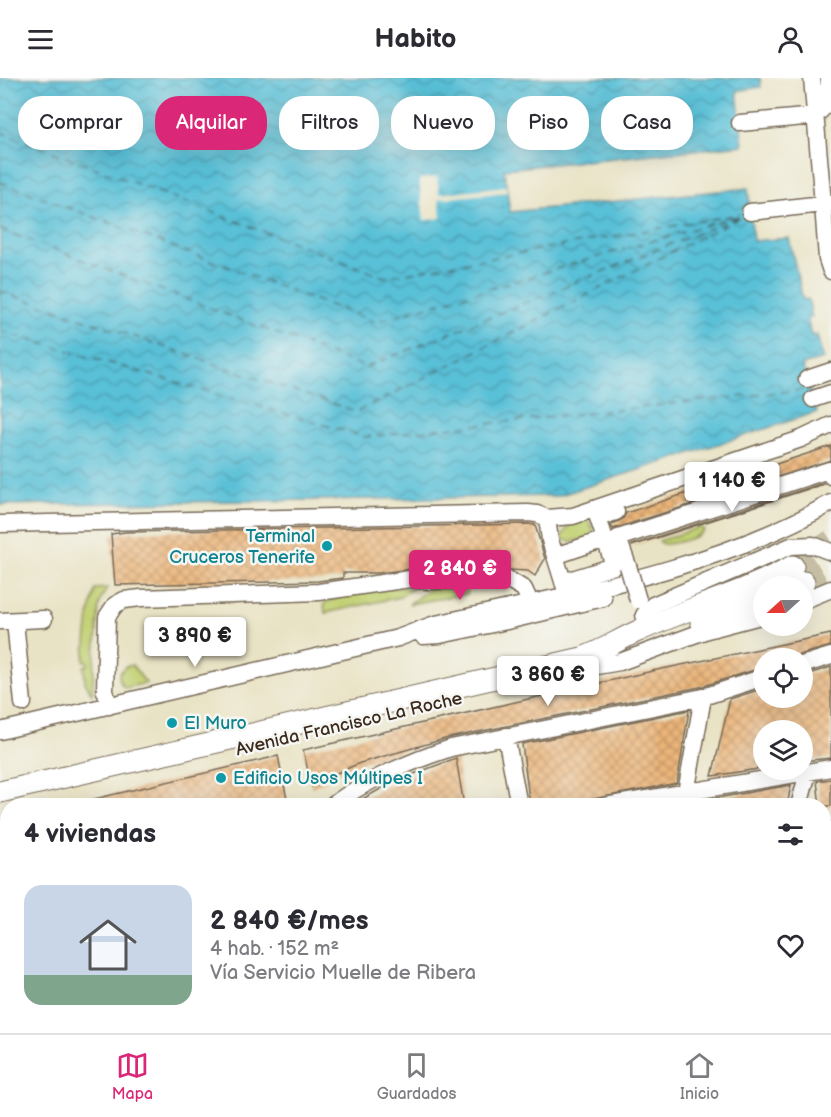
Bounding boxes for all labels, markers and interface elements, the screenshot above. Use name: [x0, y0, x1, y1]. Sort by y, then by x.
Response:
icon: menu: [24, 23, 57, 56]
text: Habito: [375, 23, 456, 55]
icon: person: [774, 23, 807, 56]
chip: Comprar: [18, 96, 143, 150]
chip: Alquilar: [155, 96, 267, 150]
chip: Filtros: [279, 96, 379, 150]
chip: Nuevo: [391, 96, 495, 150]
chip: Piso: [507, 96, 589, 150]
chip: Casa: [601, 96, 693, 150]
pin: 1 140 €: [677, 462, 787, 513]
text: 1 140 €: [699, 469, 765, 493]
place label: Terminal Cruceros Tenerife: [169, 526, 315, 568]
marker: Terminal Cruceros Tenerife: [320, 539, 334, 553]
pin: 2 840 €: [405, 550, 515, 601]
text: 2 840 €: [423, 557, 497, 581]
north arrow: [753, 576, 813, 636]
map controls: [753, 576, 813, 780]
pin: 3 890 €: [140, 617, 250, 668]
text: 3 890 €: [158, 624, 232, 648]
button: locate: [753, 648, 813, 708]
pin: 3 860 €: [493, 656, 603, 707]
text: 3 860 €: [511, 663, 585, 687]
street label: Avenida Francisco La Roche: [234, 688, 465, 760]
place label: El Muro: [184, 713, 247, 734]
marker: El Muro: [165, 716, 179, 730]
button: layers: [753, 720, 813, 780]
place label: Edificio Usos Múltipes I: [233, 768, 423, 789]
marker: Edificio Usos Múltipes I: [214, 771, 228, 785]
icon: filters: [774, 818, 807, 851]
text: 4 viviendas: [24, 819, 156, 850]
text: 2 840 €/mes: [210, 906, 368, 937]
icon: home: [72, 909, 144, 981]
icon: heart: [774, 929, 807, 962]
text: 4 hab. · 152 m²: [210, 937, 339, 961]
text: Vía Servicio Muelle de Ribera: [210, 961, 476, 985]
tab: Mapa: [112, 1049, 153, 1104]
tab: Guardados: [377, 1049, 456, 1104]
tab: Inicio: [680, 1049, 719, 1104]

